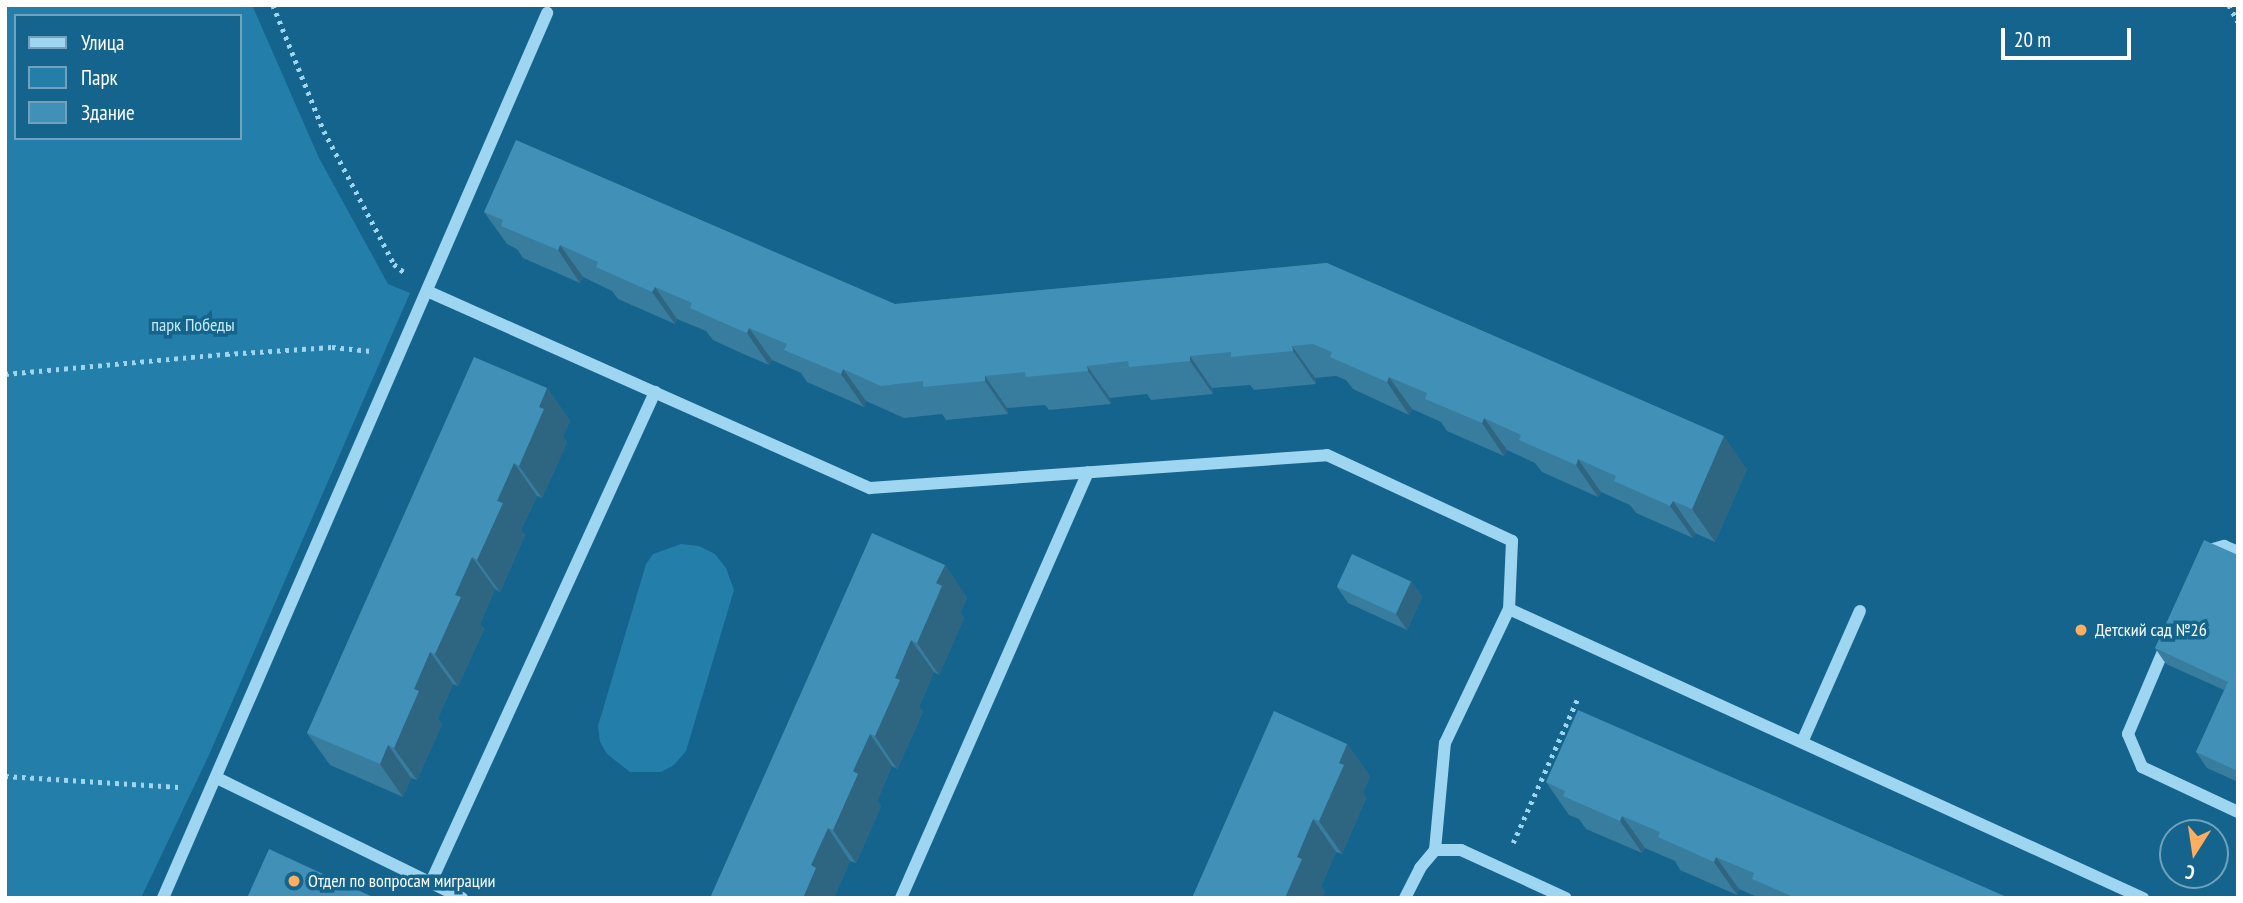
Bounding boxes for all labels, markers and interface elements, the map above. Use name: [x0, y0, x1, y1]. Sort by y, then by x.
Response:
legend: [14, 14, 242, 140]
scale bar: [2005, 14, 2134, 58]
text: 20 m: [2014, 26, 2051, 53]
text: Улица: [81, 29, 124, 56]
text: Парк: [81, 64, 118, 91]
text: Здание: [81, 99, 135, 126]
park label: парк Победы: [151, 314, 235, 336]
place label: Детский сад №26: [2095, 619, 2207, 641]
marker: Детский сад №26: [2073, 622, 2089, 638]
north arrow: [2159, 819, 2229, 889]
text: С: [2183, 860, 2197, 885]
place label: Отдел по вопросам миграции: [308, 870, 495, 892]
marker: Отдел по вопросам миграции: [286, 873, 302, 889]

